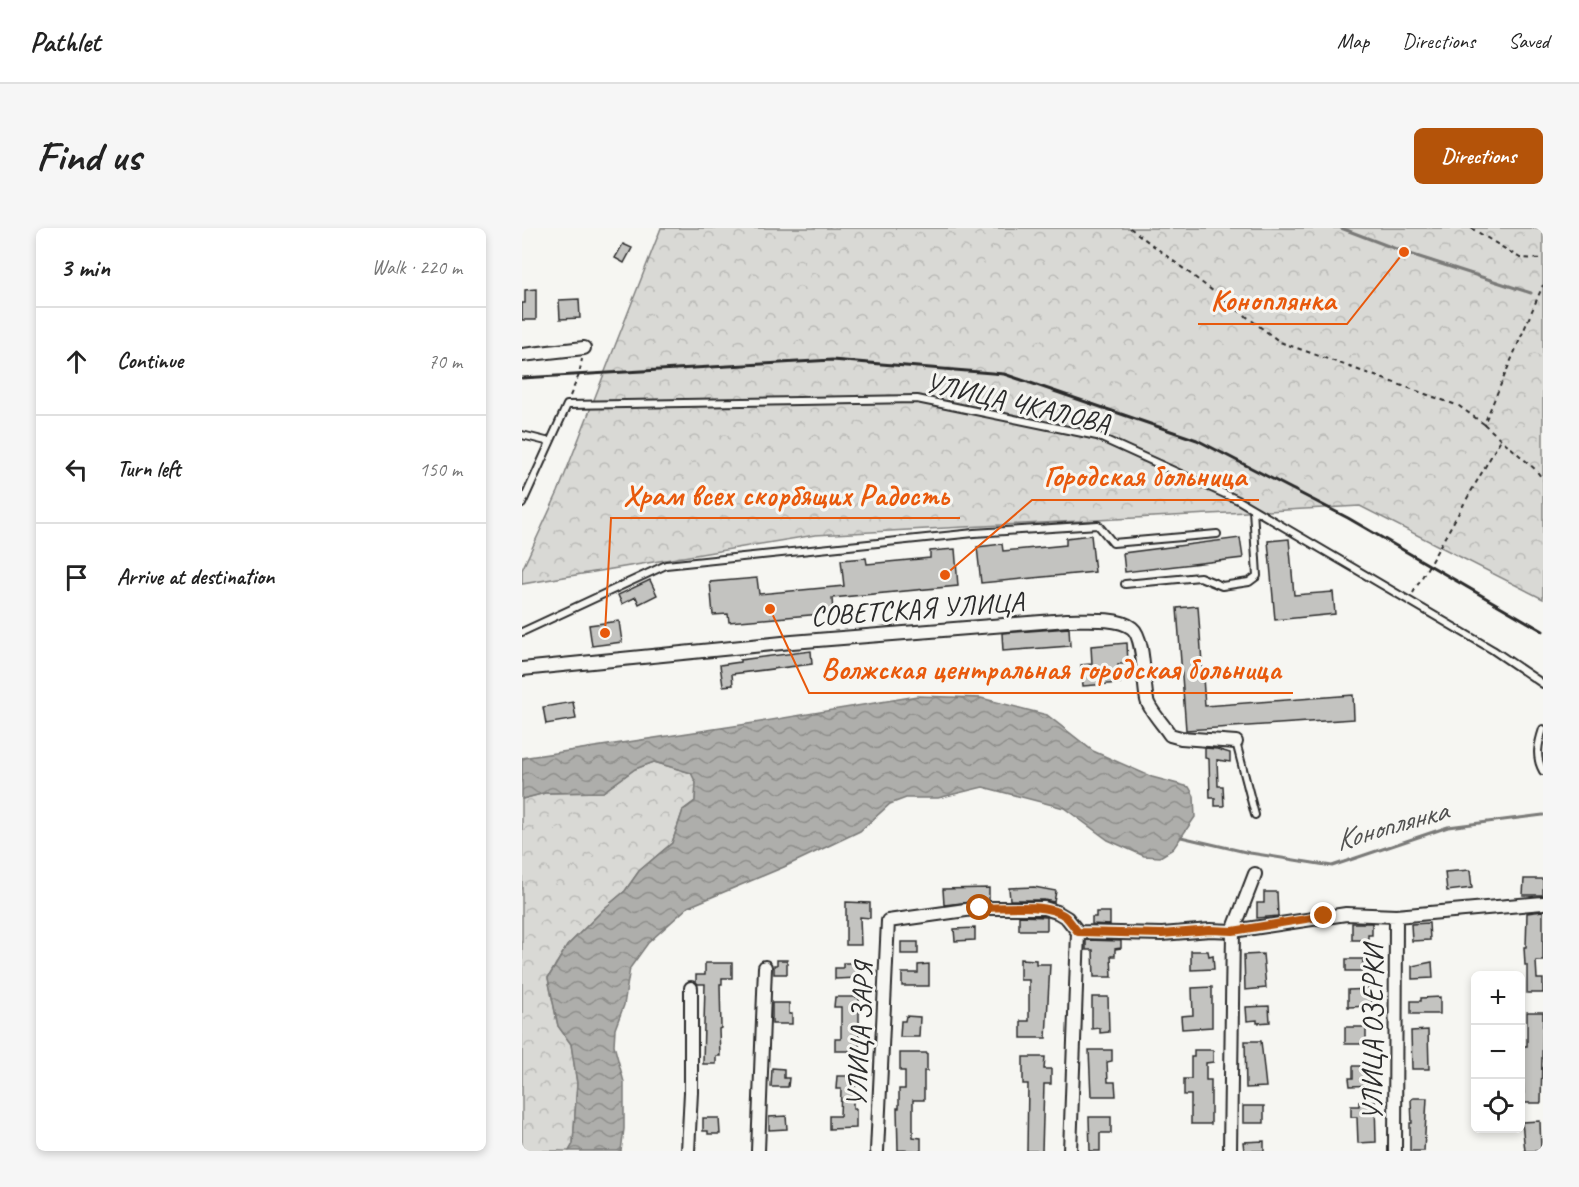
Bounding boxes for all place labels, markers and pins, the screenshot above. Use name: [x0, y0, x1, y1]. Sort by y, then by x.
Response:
callout: Коноплянка: [1198, 276, 1347, 324]
callout: Городская больница: [1032, 452, 1259, 500]
callout: Храм всех скорбящих Радость: [611, 470, 960, 518]
callout: Волжская центральная городская больница: [809, 645, 1293, 693]

